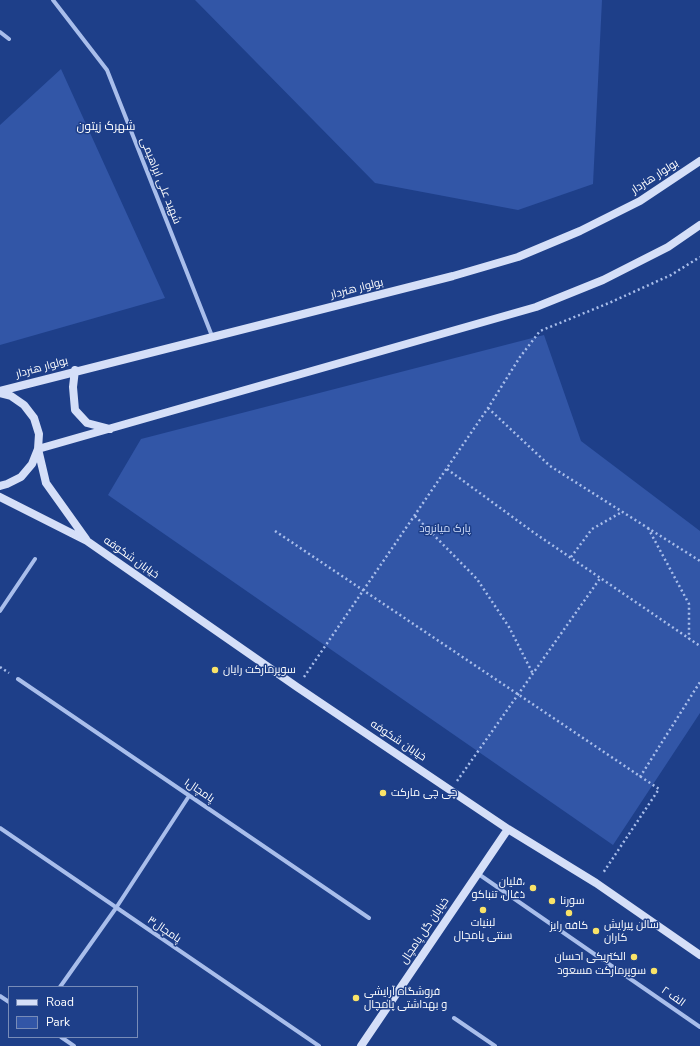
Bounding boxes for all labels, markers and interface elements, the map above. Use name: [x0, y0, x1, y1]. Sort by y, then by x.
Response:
district label: شهرک زیتون: [77, 120, 135, 134]
street label: شهید علی ابراهیمی: [137, 136, 183, 226]
street label: بولوار هنردار: [629, 157, 681, 197]
street label: بولوار هنردار: [329, 276, 385, 302]
street label: بولوار هنردار: [14, 355, 70, 381]
park label: پارک میانرود: [419, 522, 471, 536]
street label: خیابان شکوفه: [101, 534, 161, 582]
place label: سوپرمارکت رایان: [223, 663, 296, 677]
marker: سوپرمارکت رایان: [210, 665, 220, 675]
street label: خیابان شکوفه: [368, 717, 428, 765]
street label: پامچال۱: [181, 776, 217, 806]
place label: چی چی مارکت: [391, 786, 457, 800]
marker: چی چی مارکت: [378, 788, 388, 798]
place label: قلیان، ذغال، تنباکو: [471, 875, 525, 901]
marker: قلیان، ذغال، تنباکو: [528, 883, 538, 893]
place label: سورنا: [560, 894, 585, 908]
street label: خیابان گل پامچال: [398, 895, 452, 967]
marker: سورنا: [547, 896, 557, 906]
marker: لبنیات سنتی پامچال: [478, 905, 488, 915]
marker: کافه رایز: [564, 908, 574, 918]
street label: پامچال۳: [145, 914, 183, 946]
place label: لبنیات سنتی پامچال: [454, 916, 512, 942]
place label: سالن پیرایش کاران: [604, 918, 659, 944]
place label: کافه رایز: [550, 919, 588, 933]
marker: سالن پیرایش کاران: [591, 926, 601, 936]
place label: الکتریکی احسان: [554, 950, 626, 964]
marker: الکتریکی احسان: [629, 952, 639, 962]
place label: سوپرمارکت مسعود: [557, 964, 646, 978]
marker: سوپرمارکت مسعود: [649, 966, 659, 976]
street label: ۲ الف: [658, 984, 688, 1010]
place label: فروشگاه آرایشی و بهداشتی پامچال: [364, 985, 447, 1011]
legend: [8, 986, 138, 1038]
marker: فروشگاه آرایشی و بهداشتی پامچال: [351, 993, 361, 1003]
text: Road: [46, 994, 74, 1010]
text: Park: [46, 1014, 70, 1030]

